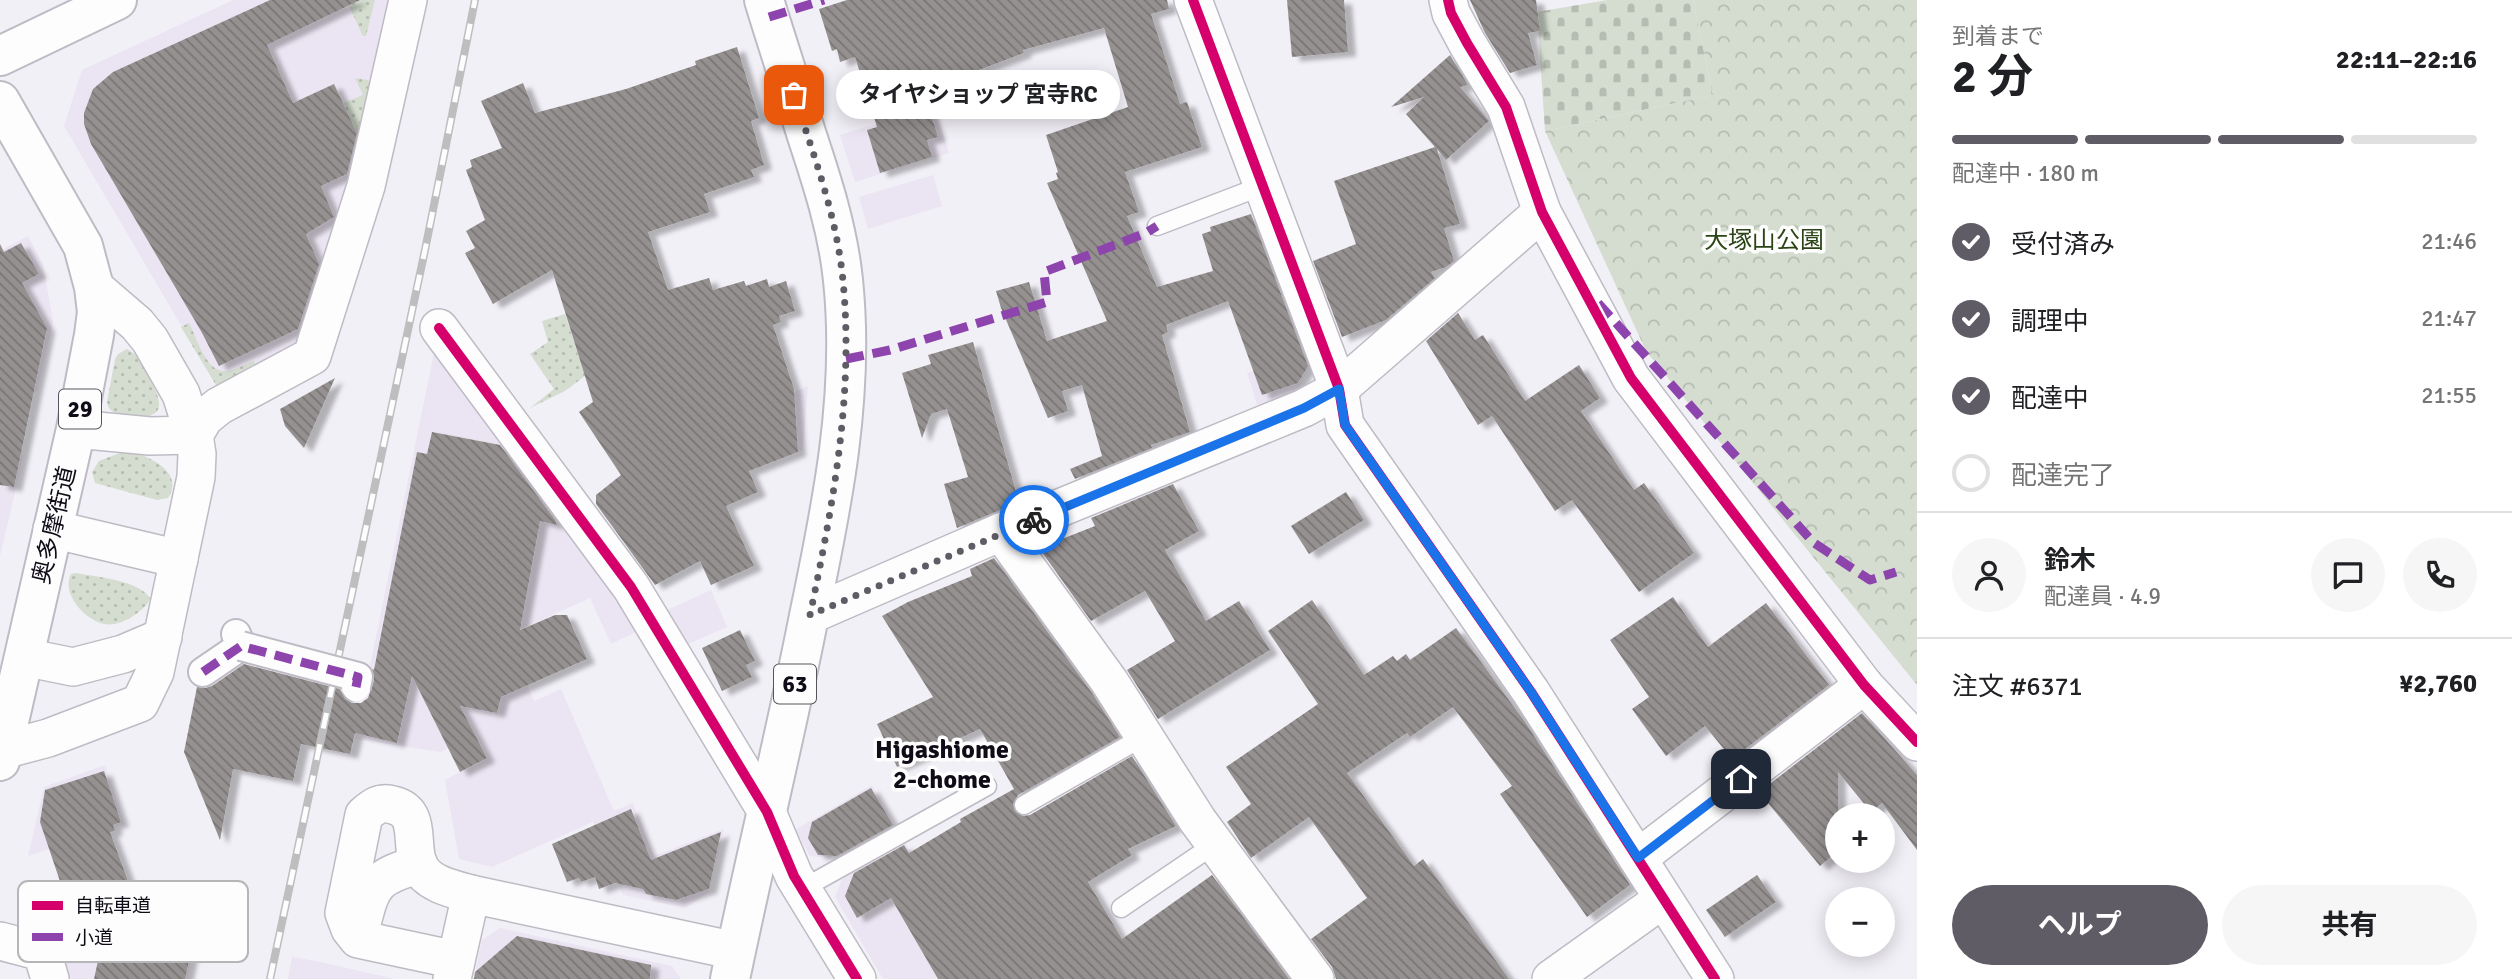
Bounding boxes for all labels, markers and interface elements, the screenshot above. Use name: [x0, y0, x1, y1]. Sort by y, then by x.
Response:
text: 到着まで: [1952, 22, 2044, 51]
text: 22:11–22:16: [2336, 44, 2477, 76]
text: 2 分: [1952, 49, 2033, 105]
pin: [764, 65, 824, 125]
callout: タイヤショップ 宮寺RC: [836, 70, 1120, 119]
icon: bag: [775, 76, 813, 114]
text: タイヤショップ 宮寺RC: [858, 80, 1098, 109]
text: 配達中 · 180 m: [1952, 159, 2099, 188]
icon: check: [1952, 223, 1990, 261]
park label: 大塚山公園: [1704, 225, 1824, 255]
text: 21:46: [2421, 227, 2477, 256]
text: 受付済み: [2011, 229, 2115, 261]
icon: check: [1952, 300, 1990, 338]
text: 21:47: [2421, 304, 2477, 333]
text: 調理中: [2011, 306, 2089, 338]
icon: check: [1952, 377, 1990, 415]
text: 21:55: [2421, 381, 2477, 410]
text: 配達中: [2011, 383, 2089, 415]
road number: 29: [59, 390, 101, 428]
text: 配達完了: [2011, 460, 2115, 492]
street label: 奥多摩街道: [26, 463, 82, 587]
courier: [999, 485, 1069, 555]
icon: bike: [1015, 501, 1053, 539]
button: person: [1952, 538, 2026, 612]
button: chat: [2311, 538, 2385, 612]
button: phone: [2403, 538, 2477, 612]
text: 鈴木: [2044, 545, 2096, 577]
text: 配達員 · 4.9: [2044, 582, 2161, 611]
road number: 63: [774, 664, 816, 704]
text: ¥2,760: [2399, 668, 2477, 700]
text: 注文 #6371: [1952, 671, 2083, 703]
district label: Higashiome 2-chome: [875, 734, 1009, 796]
pin: [1711, 749, 1771, 809]
icon: home: [1722, 760, 1760, 798]
map controls: [1825, 803, 1895, 957]
button: +: [1825, 803, 1895, 873]
legend: [18, 881, 248, 962]
button: ヘルプ: [1952, 885, 2208, 965]
button: 共有: [2222, 885, 2477, 965]
button: −: [1825, 887, 1895, 957]
text: 自転車道: [75, 894, 151, 918]
text: 小道: [75, 926, 113, 950]

